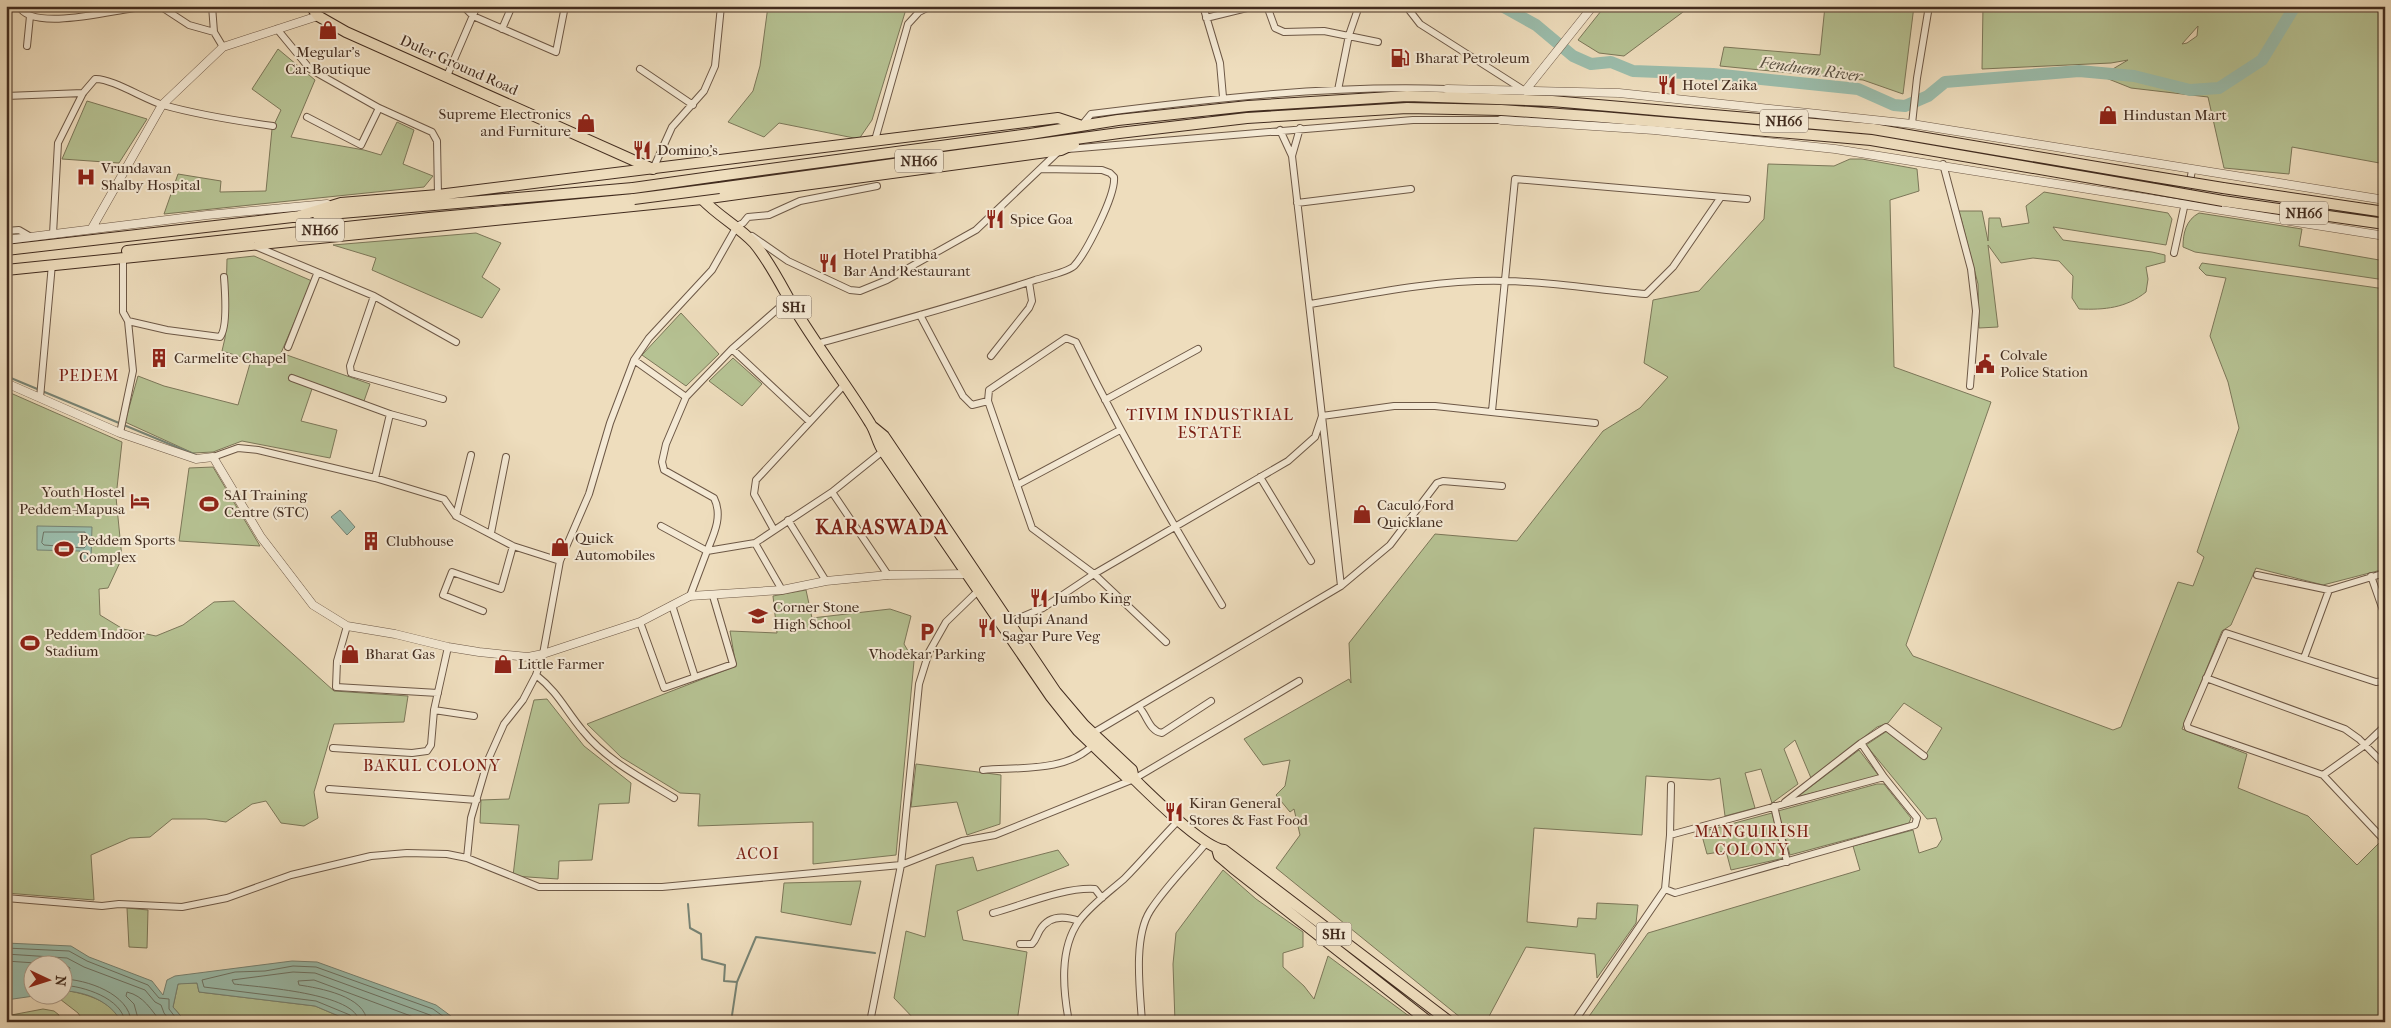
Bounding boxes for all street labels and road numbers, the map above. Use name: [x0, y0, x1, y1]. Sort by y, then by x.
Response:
street label: Duler Ground Road: [397, 31, 522, 99]
road number: NH66: [1760, 110, 1808, 132]
road number: NH66: [895, 150, 943, 172]
road number: NH66: [2280, 202, 2328, 224]
road number: NH66: [296, 218, 344, 242]
road number: SH1: [776, 296, 812, 318]
road number: SH1: [1316, 922, 1352, 946]

